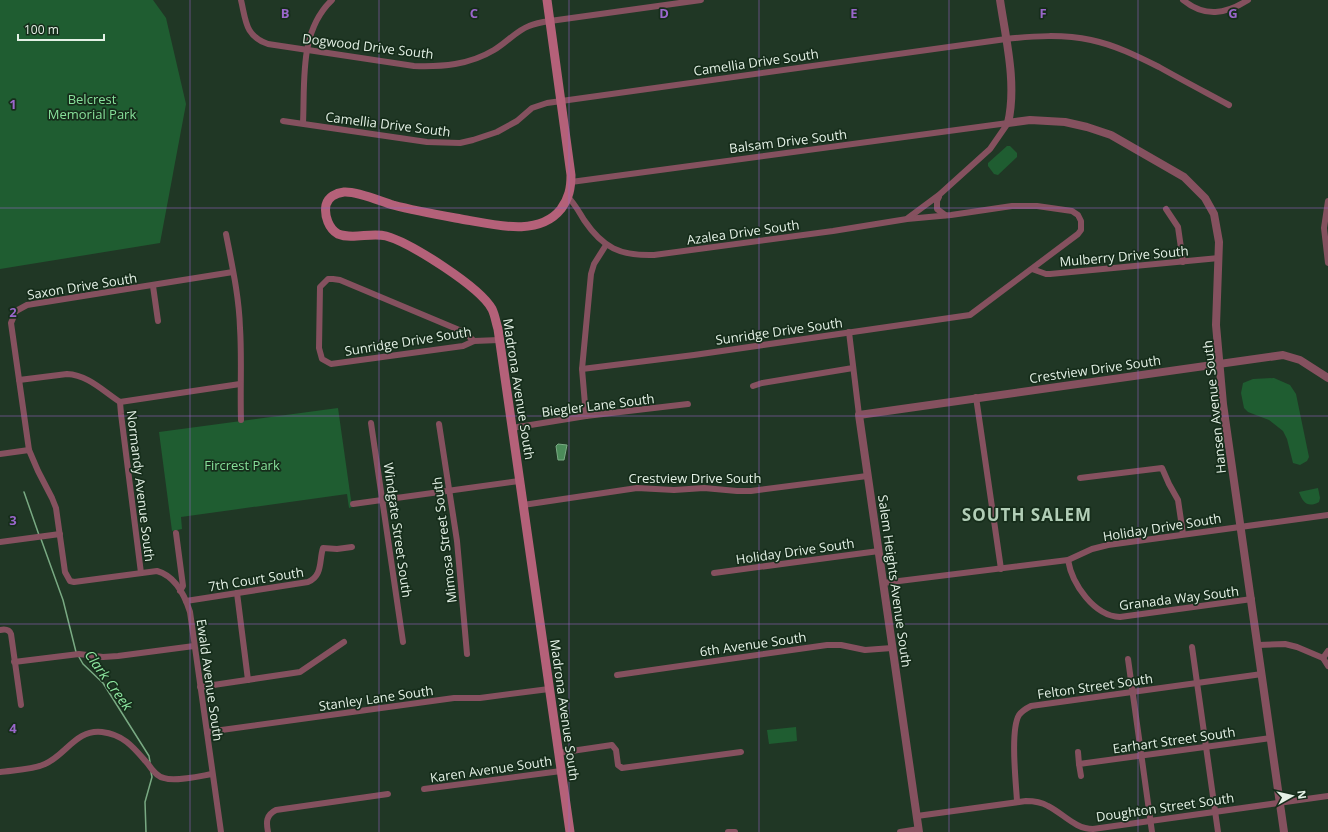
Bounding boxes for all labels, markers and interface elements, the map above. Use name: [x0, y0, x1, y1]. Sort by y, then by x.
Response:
text: B: [281, 4, 290, 22]
text: C: [470, 4, 478, 22]
text: D: [659, 4, 669, 22]
text: E: [850, 4, 858, 22]
text: F: [1039, 4, 1047, 22]
text: G: [1228, 4, 1238, 22]
scale bar: [18, 16, 104, 42]
text: 100 m: [24, 21, 59, 38]
street label: Dogwood Drive South: [301, 29, 435, 63]
street label: Camellia Drive South: [692, 44, 820, 80]
park label: Belcrest Memorial Park: [48, 90, 136, 123]
text: 1: [9, 95, 17, 113]
street label: Camellia Drive South: [324, 107, 452, 141]
street label: Balsam Drive South: [728, 125, 848, 157]
street label: Azalea Drive South: [686, 215, 800, 249]
street label: Mulberry Drive South: [1059, 241, 1189, 271]
street label: Saxon Drive South: [26, 268, 138, 304]
text: 2: [9, 303, 17, 321]
street label: Sunridge Drive South: [714, 313, 844, 349]
street label: Madrona Avenue South: [499, 317, 539, 461]
street label: Sunridge Drive South: [343, 322, 473, 360]
street label: Hansen Avenue South: [1198, 340, 1230, 474]
street label: Crestview Drive South: [1028, 351, 1162, 387]
street label: Biegler Lane South: [541, 389, 655, 421]
street label: Normandy Avenue South: [123, 409, 159, 563]
park label: Fircrest Park: [204, 456, 280, 474]
street label: Windgate Street South: [380, 461, 416, 599]
street label: Crestview Drive South: [629, 469, 761, 487]
street label: Mimosa Street South: [427, 476, 461, 604]
street label: Salem Heights Avenue South: [874, 494, 916, 668]
district label: SOUTH SALEM: [962, 503, 1092, 526]
street label: Holiday Drive South: [1101, 509, 1223, 545]
text: 3: [9, 511, 17, 529]
street label: Holiday Drive South: [734, 534, 856, 568]
street label: 7th Court South: [207, 563, 305, 595]
street label: Granada Way South: [1118, 582, 1240, 614]
street label: Ewald Avenue South: [193, 618, 227, 742]
street label: 6th Avenue South: [698, 628, 808, 660]
street label: Madrona Avenue South: [546, 638, 584, 782]
water label: Clark Creek: [81, 646, 138, 715]
street label: Felton Street South: [1036, 669, 1154, 703]
street label: Stanley Lane South: [317, 681, 435, 715]
text: 4: [9, 719, 17, 737]
street label: Earhart Street South: [1112, 722, 1236, 758]
street label: Karen Avenue South: [429, 752, 553, 786]
north arrow: [1272, 776, 1312, 816]
street label: Doughton Street South: [1095, 788, 1235, 826]
text: N: [1294, 789, 1310, 800]

